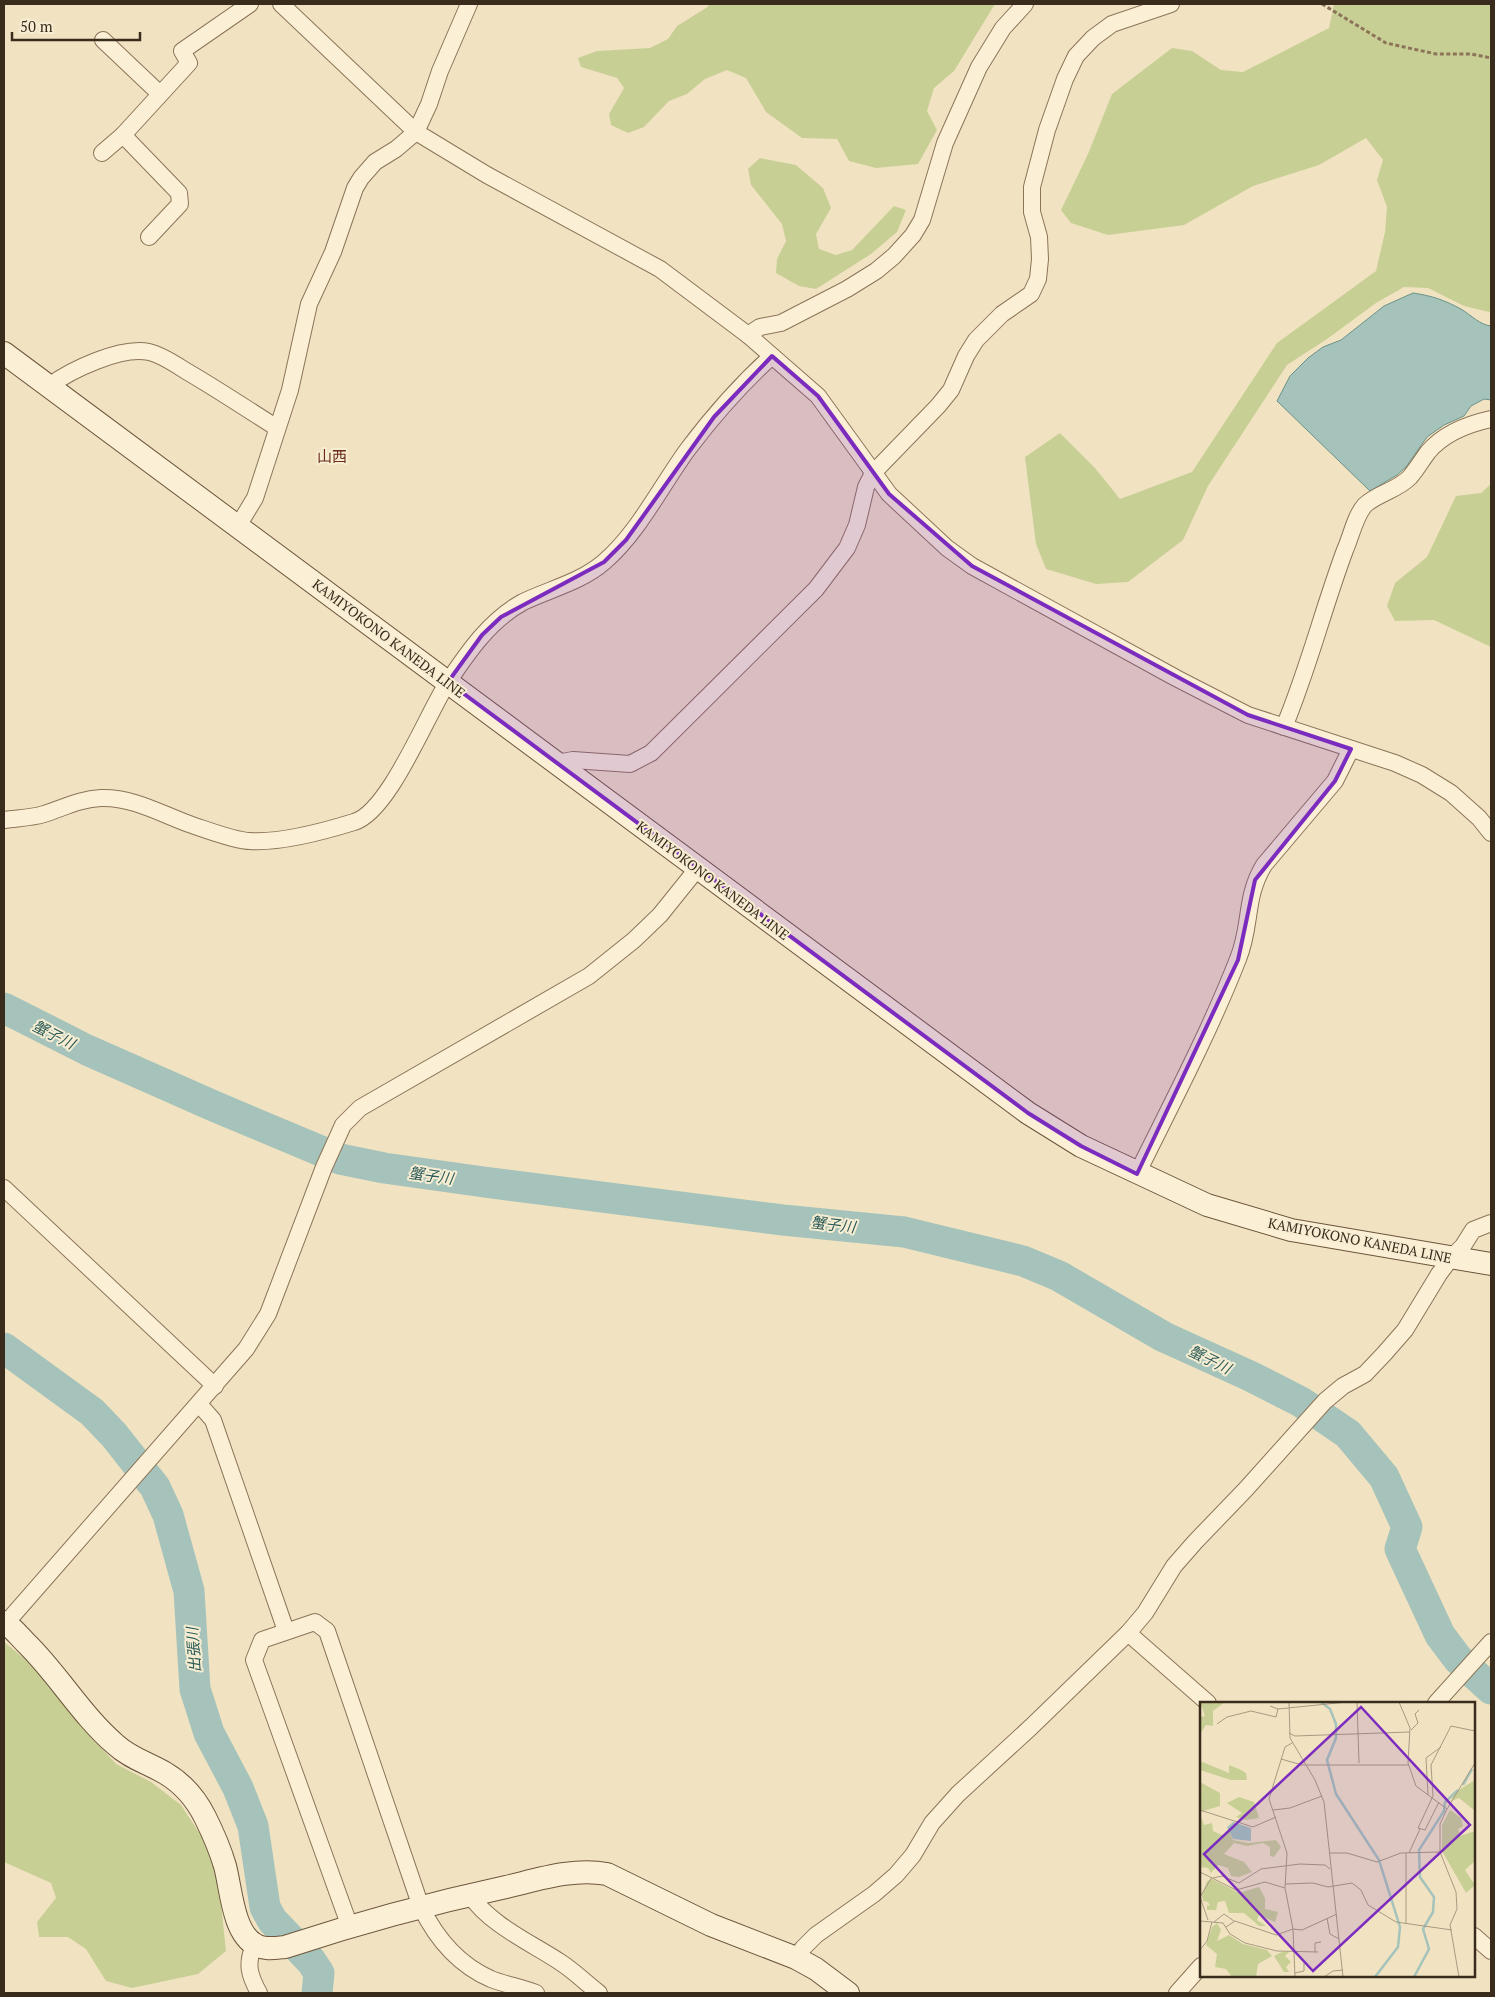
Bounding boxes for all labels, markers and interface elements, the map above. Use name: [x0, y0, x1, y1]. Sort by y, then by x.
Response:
scale bar: [12, 10, 140, 42]
text: 50 m: [20, 16, 53, 36]
district label: 山西: [317, 446, 347, 466]
street label: KAMIYOKONO KANEDA LINE: [309, 574, 469, 702]
street label: KAMIYOKONO KANEDA LINE: [633, 816, 793, 944]
water label: 蟹子川: [29, 1015, 80, 1054]
water label: 蟹子川: [407, 1162, 457, 1188]
water label: 蟹子川: [809, 1211, 859, 1237]
street label: KAMIYOKONO KANEDA LINE: [1267, 1213, 1453, 1267]
water label: 蟹子川: [1185, 1340, 1236, 1379]
water label: 出張川: [181, 1625, 205, 1673]
inset map: [1200, 1702, 1475, 1977]

